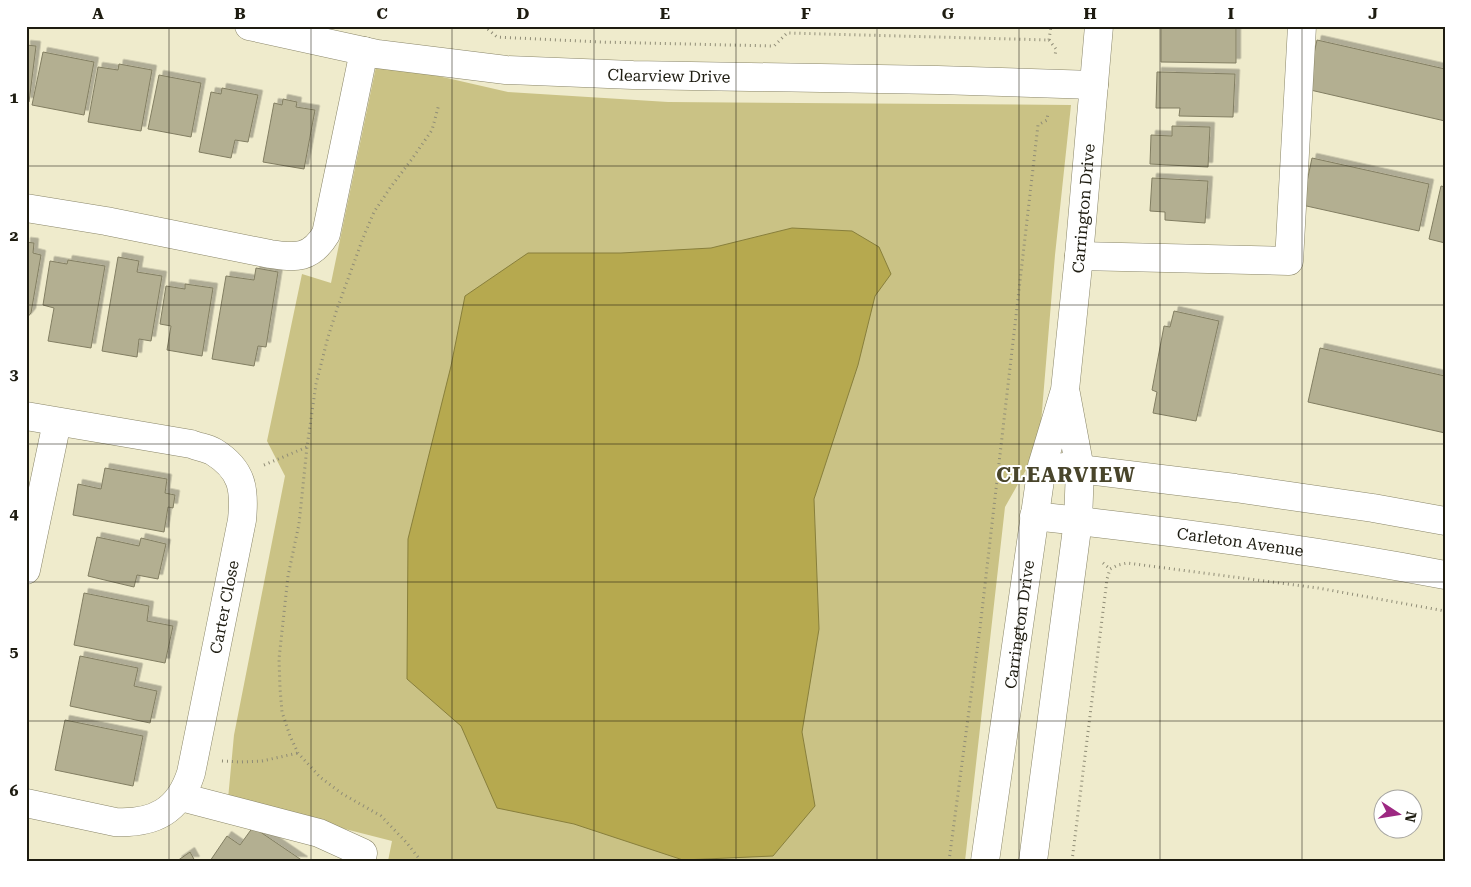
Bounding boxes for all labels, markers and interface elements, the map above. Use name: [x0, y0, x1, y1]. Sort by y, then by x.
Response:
text: A: [92, 4, 104, 23]
text: B: [234, 4, 246, 23]
text: C: [376, 4, 388, 23]
text: D: [517, 4, 530, 23]
text: E: [660, 4, 670, 23]
text: F: [801, 4, 811, 23]
text: G: [942, 4, 955, 23]
text: H: [1083, 4, 1097, 23]
text: I: [1228, 4, 1234, 23]
text: J: [1368, 4, 1378, 23]
street label: Clearview Drive: [607, 65, 731, 87]
text: 1: [10, 88, 19, 107]
street label: Carrington Drive: [1068, 143, 1099, 274]
text: 2: [10, 226, 19, 245]
text: 3: [10, 365, 19, 384]
district label: CLEARVIEW: [996, 463, 1136, 487]
text: 4: [10, 504, 19, 523]
street label: Carleton Avenue: [1176, 524, 1305, 561]
street label: Carter Close: [206, 559, 243, 655]
street label: Carrington Drive: [1001, 559, 1038, 690]
text: 5: [10, 642, 19, 661]
text: 6: [10, 781, 19, 800]
north arrow: [1374, 790, 1424, 840]
text: N: [1402, 810, 1420, 824]

